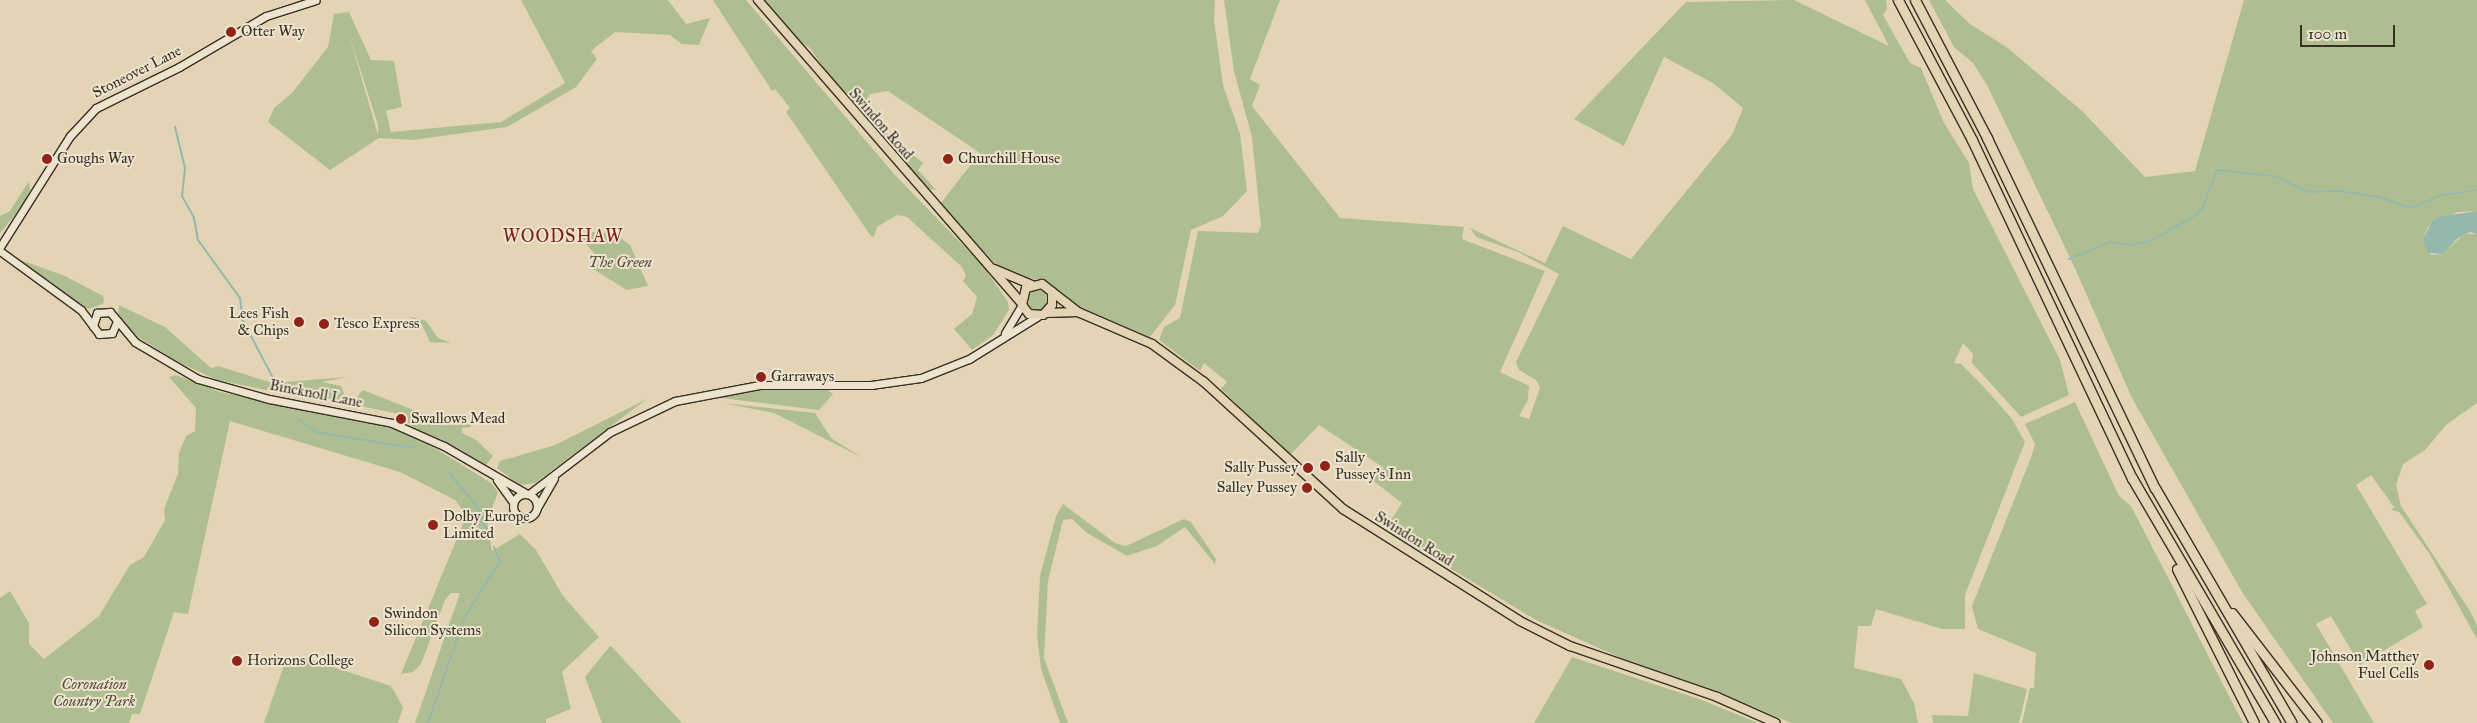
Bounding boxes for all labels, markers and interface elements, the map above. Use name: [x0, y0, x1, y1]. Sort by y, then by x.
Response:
scale bar: [2302, 15, 2397, 47]
place label: Otter Way: [241, 23, 305, 41]
text: 100 m: [2308, 25, 2347, 43]
marker: Otter Way: [225, 26, 237, 38]
street label: Stoneover Lane: [90, 42, 184, 102]
street label: Swindon Road: [845, 84, 917, 164]
place label: Goughs Way: [57, 150, 134, 168]
place label: Churchill House: [958, 150, 1060, 168]
marker: Goughs Way: [41, 153, 53, 165]
marker: Churchill House: [942, 153, 954, 165]
district label: WOODSHAW: [502, 225, 624, 247]
park label: The Green: [588, 254, 652, 272]
place label: Lees Fish & Chips: [229, 304, 289, 339]
place label: Tesco Express: [334, 315, 420, 333]
marker: Lees Fish & Chips: [293, 316, 305, 328]
marker: Tesco Express: [318, 318, 330, 330]
place label: Garraways: [771, 368, 834, 386]
marker: Garraways: [755, 371, 767, 383]
street label: Bincknoll Lane: [268, 376, 364, 412]
place label: Swallows Mead: [411, 410, 505, 428]
marker: Swallows Mead: [395, 413, 407, 425]
place label: Sally Pussey's Inn: [1335, 448, 1411, 483]
place label: Sally Pussey: [1224, 459, 1298, 477]
marker: Sally Pussey's Inn: [1319, 460, 1331, 472]
marker: Sally Pussey: [1302, 462, 1314, 474]
place label: Salley Pussey: [1217, 479, 1297, 497]
marker: Salley Pussey: [1301, 482, 1313, 494]
place label: Dolby Europe Limited: [443, 507, 530, 542]
street label: Swindon Road: [1371, 508, 1457, 570]
marker: Dolby Europe Limited: [427, 519, 439, 531]
place label: Swindon Silicon Systems: [384, 604, 481, 639]
marker: Swindon Silicon Systems: [368, 616, 380, 628]
place label: Johnson Matthey Fuel Cells: [2311, 647, 2419, 682]
place label: Horizons College: [247, 652, 354, 670]
marker: Horizons College: [231, 655, 243, 667]
marker: Johnson Matthey Fuel Cells: [2423, 659, 2435, 671]
park label: Coronation Country Park: [53, 675, 135, 710]

